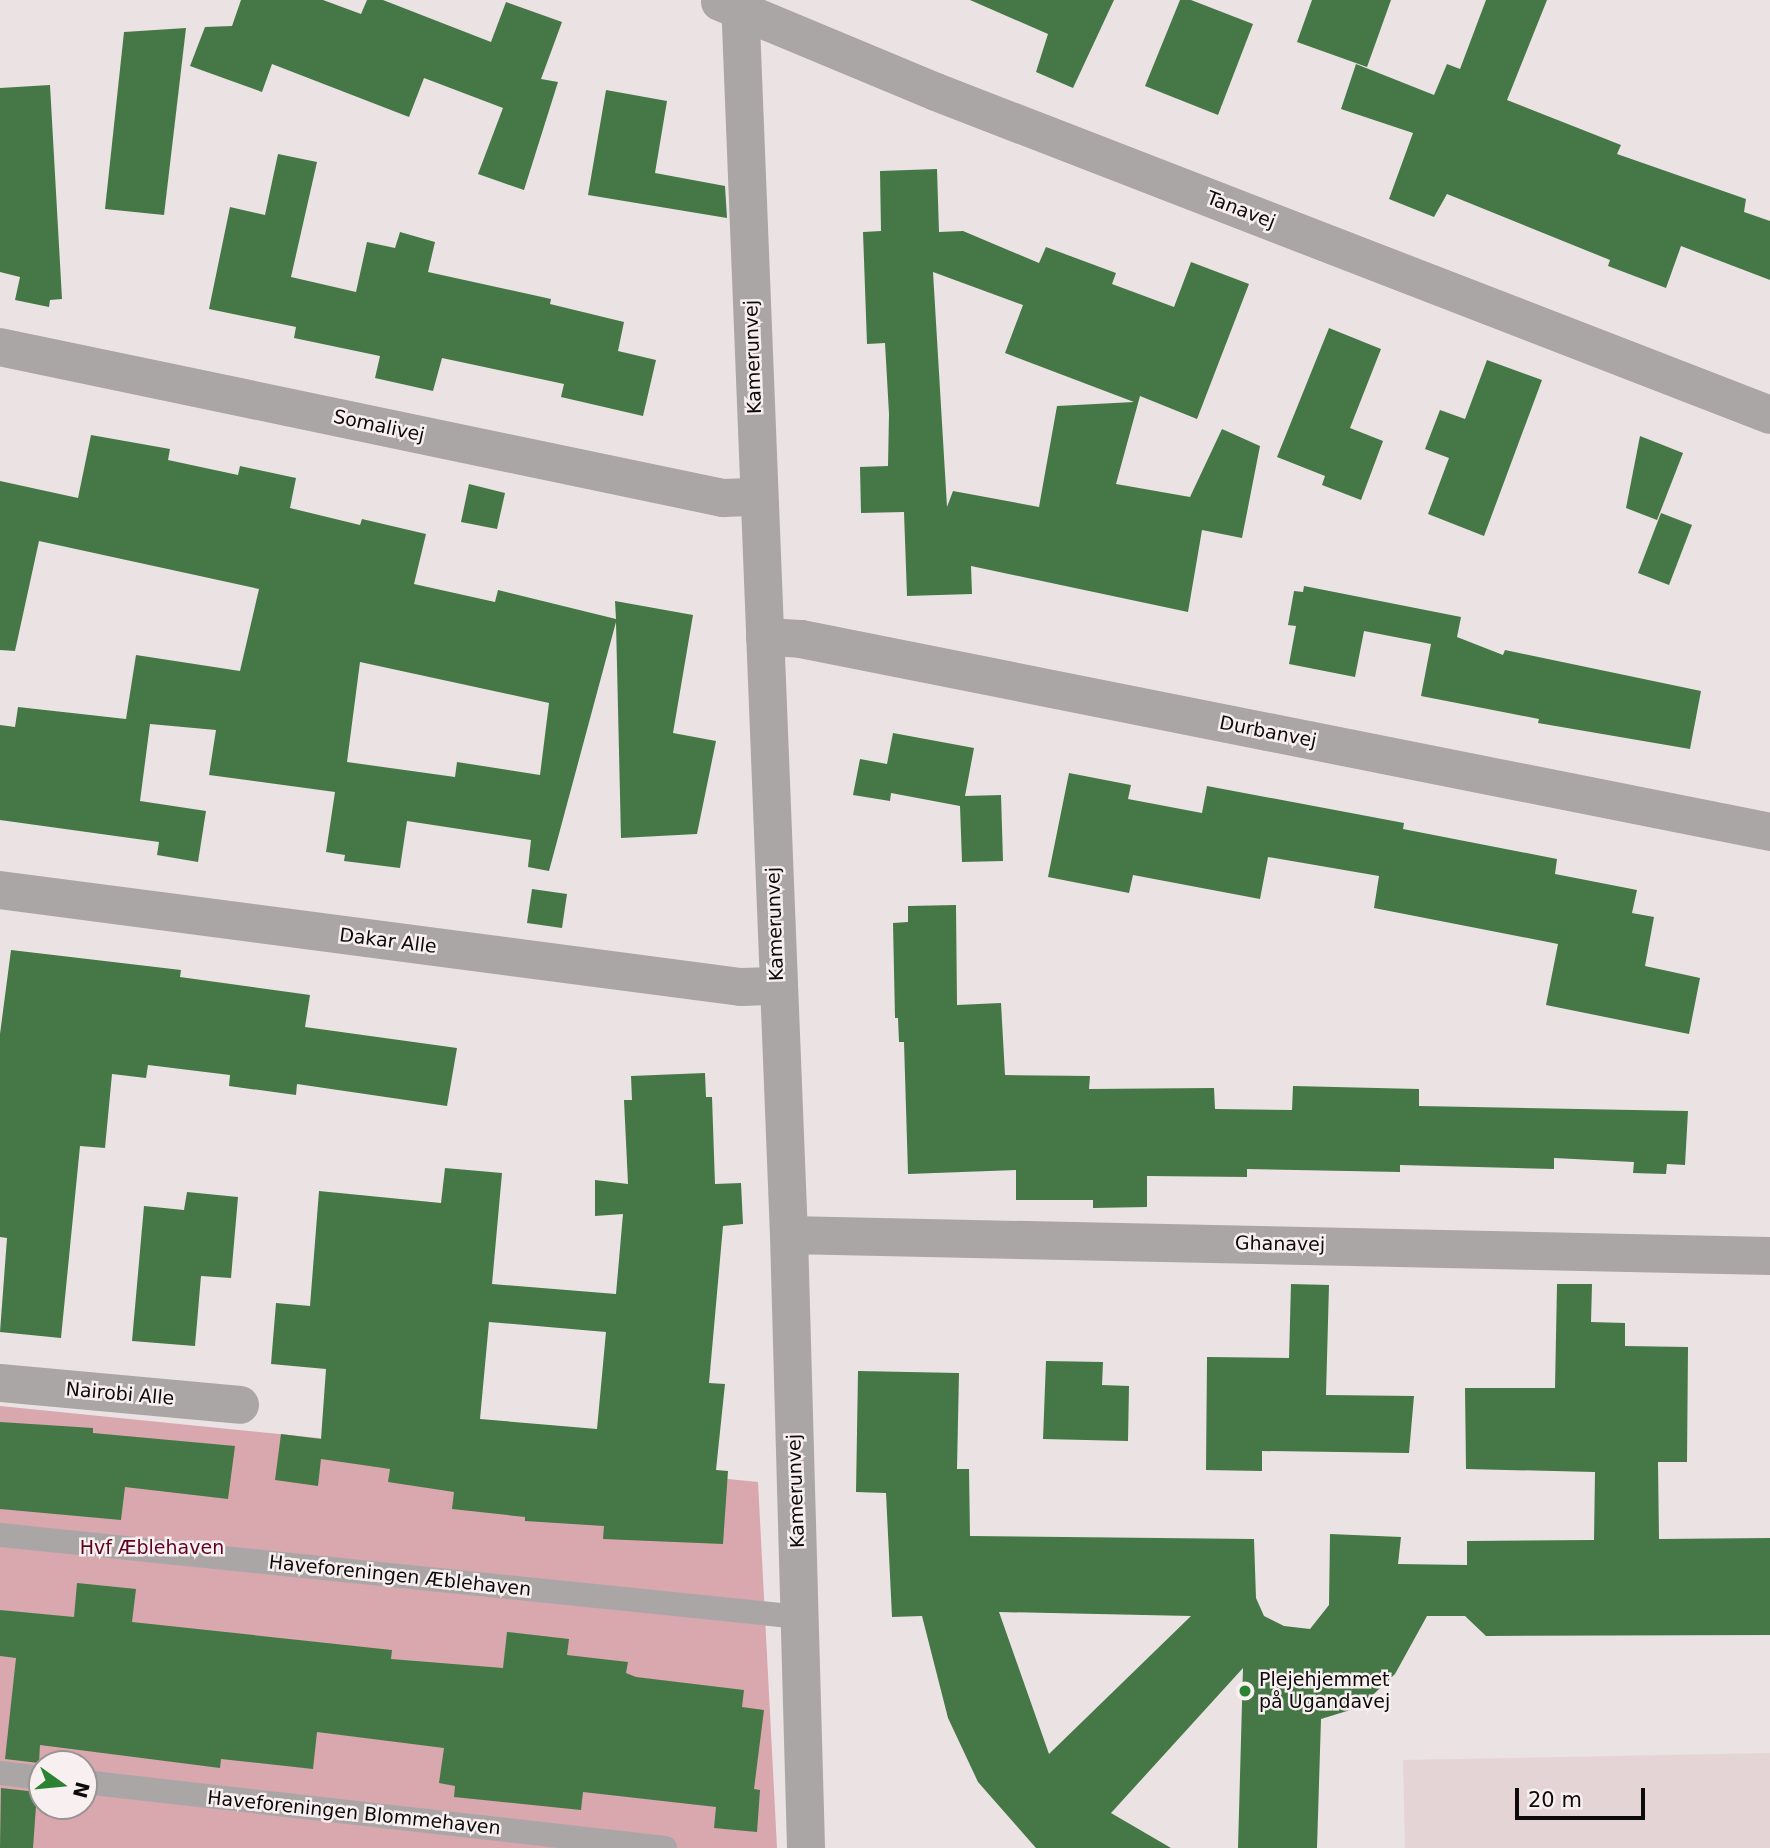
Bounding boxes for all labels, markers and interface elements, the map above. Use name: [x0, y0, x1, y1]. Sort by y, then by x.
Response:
street label: Tanavej: [1203, 186, 1279, 234]
street label: Kamerunvej: [740, 300, 766, 414]
street label: Somalivej: [331, 405, 427, 447]
street label: Durbanvej: [1218, 711, 1318, 753]
street label: Kamerunvej: [762, 867, 788, 981]
street label: Dakar Alle: [338, 924, 438, 958]
street label: Ghanavej: [1235, 1232, 1325, 1256]
street label: Nairobi Alle: [65, 1378, 175, 1410]
street label: Kamerunvej: [783, 1434, 809, 1548]
park label: Hvf Æblehaven: [80, 1537, 224, 1559]
street label: Haveforeningen Æblehaven: [268, 1551, 532, 1601]
place label: Plejehjemmet på Ugandavej: [1259, 1669, 1390, 1713]
marker: Plejehjemmet på Ugandavej: [1237, 1683, 1253, 1699]
north arrow: [28, 1750, 98, 1820]
scale bar: [1518, 1774, 1648, 1818]
text: N: [69, 1779, 94, 1800]
street label: Haveforeningen Blommehaven: [206, 1786, 502, 1840]
text: 20 m: [1528, 1788, 1582, 1812]

